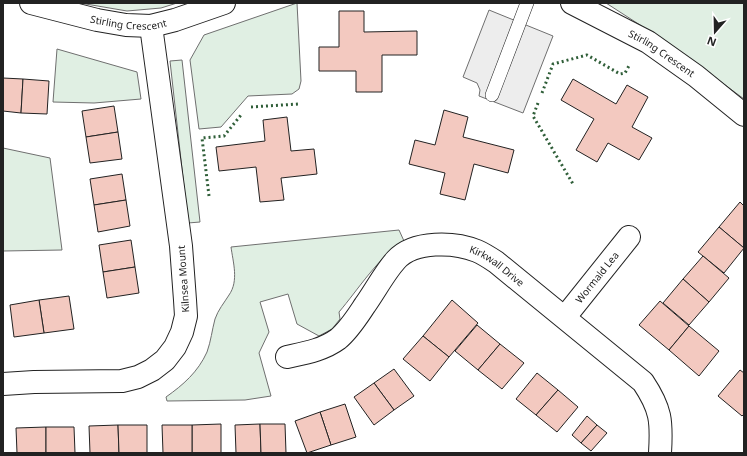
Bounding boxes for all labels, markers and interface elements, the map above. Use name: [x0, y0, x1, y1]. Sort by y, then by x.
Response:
street label: Stirling Crescent: [89, 12, 168, 33]
north arrow: [695, 12, 735, 52]
street label: Stirling Crescent: [626, 26, 698, 80]
text: N: [705, 33, 718, 50]
street label: Kirkwall Drive: [468, 242, 528, 290]
street label: Kilnsea Mount: [174, 245, 192, 313]
street label: Wormald Lea: [572, 249, 622, 306]

